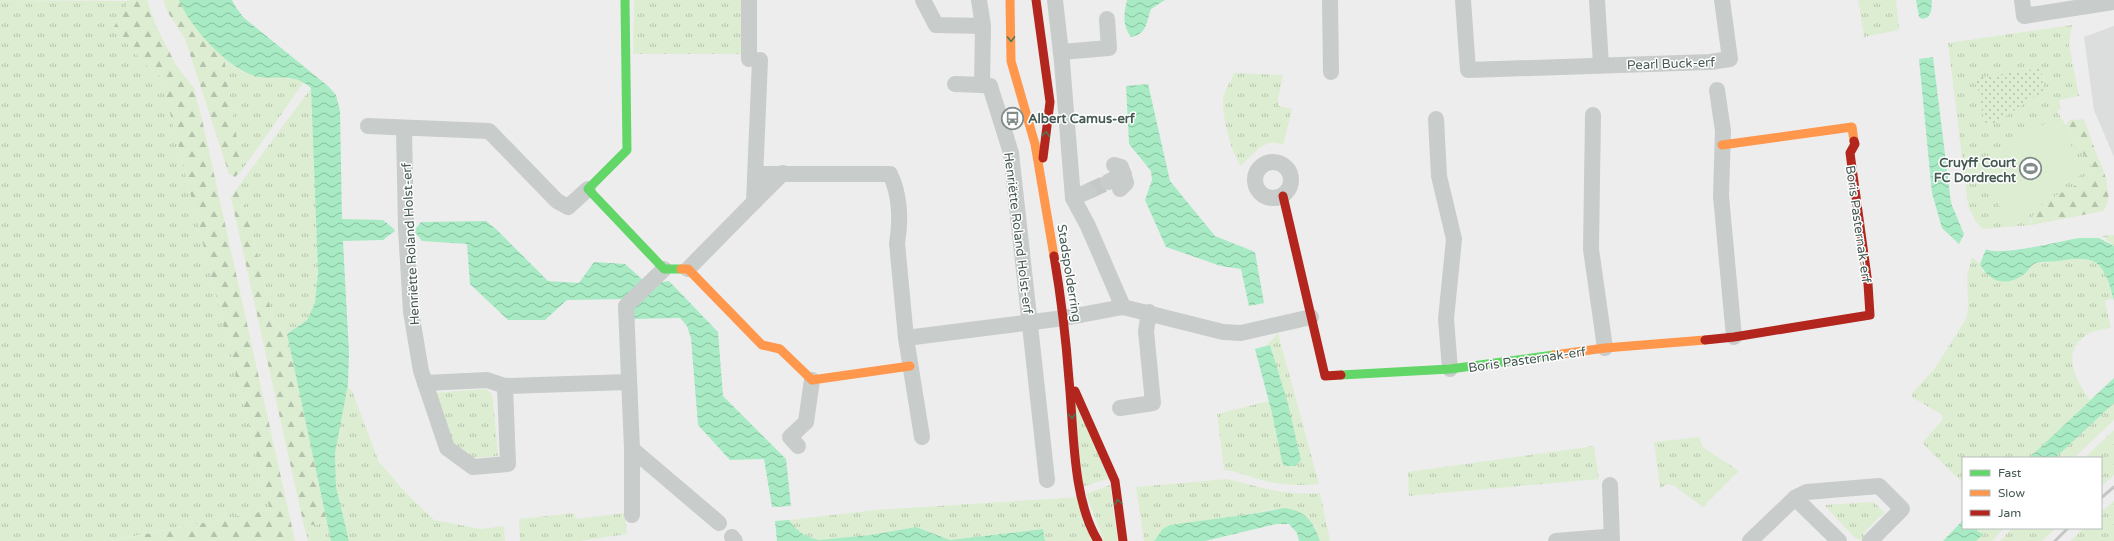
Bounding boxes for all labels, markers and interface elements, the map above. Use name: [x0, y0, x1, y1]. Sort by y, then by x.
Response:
one-way arrow: [1007, 36, 1015, 42]
street label: Pearl Buck-erf: [1627, 54, 1715, 74]
bus stop icon: Albert Camus-erf: [999, 105, 1025, 131]
place label: Albert Camus-erf: [1028, 111, 1136, 127]
one-way arrow: [1041, 131, 1050, 138]
street label: Henriëtte Roland Holst-erf: [1000, 151, 1036, 315]
place label: Cruyff Court FC Dordrecht: [1934, 155, 2016, 186]
sports icon: Cruyff Court FC Dordrecht: [2018, 156, 2044, 182]
street label: Henriëtte Roland Holst-erf: [399, 162, 423, 326]
street label: Boris Pasternak-erf: [1842, 164, 1874, 284]
street label: Stadspolderring: [1053, 223, 1085, 323]
street label: Boris Pasternak-erf: [1467, 344, 1587, 376]
one-way arrow: [1067, 413, 1076, 419]
legend: [1962, 457, 2102, 529]
text: Fast: [1998, 466, 2022, 480]
text: Slow: [1998, 486, 2025, 500]
one-way arrow: [1114, 499, 1123, 505]
text: Jam: [1998, 506, 2021, 520]

